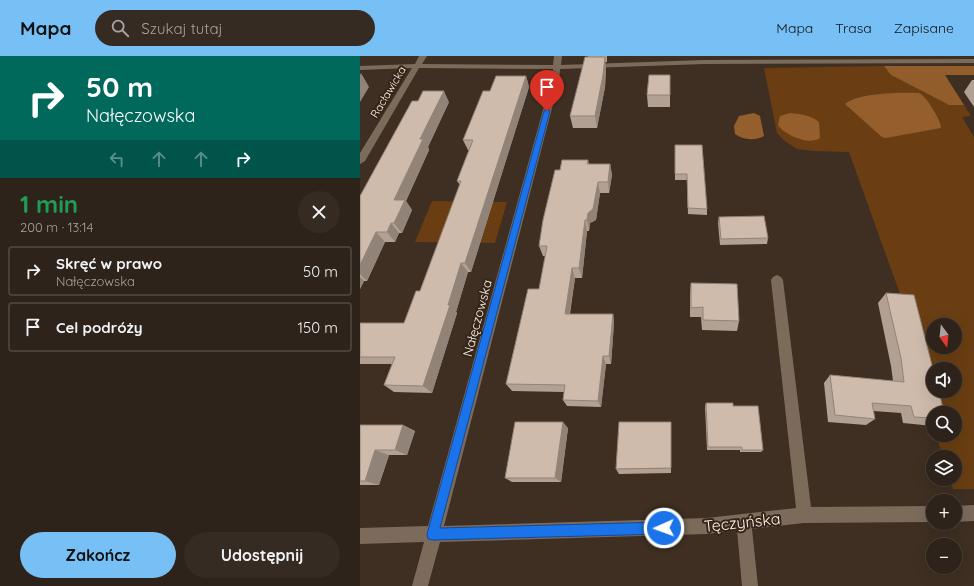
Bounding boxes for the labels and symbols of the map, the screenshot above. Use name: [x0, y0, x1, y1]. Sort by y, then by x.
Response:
street label: Racławicka: [367, 64, 409, 120]
pin: [530, 70, 564, 111]
street label: Nałęczowska: [459, 278, 495, 358]
north arrow: [926, 318, 962, 354]
position arrow: [643, 507, 685, 549]
street label: Tęczyńska: [703, 508, 781, 536]

